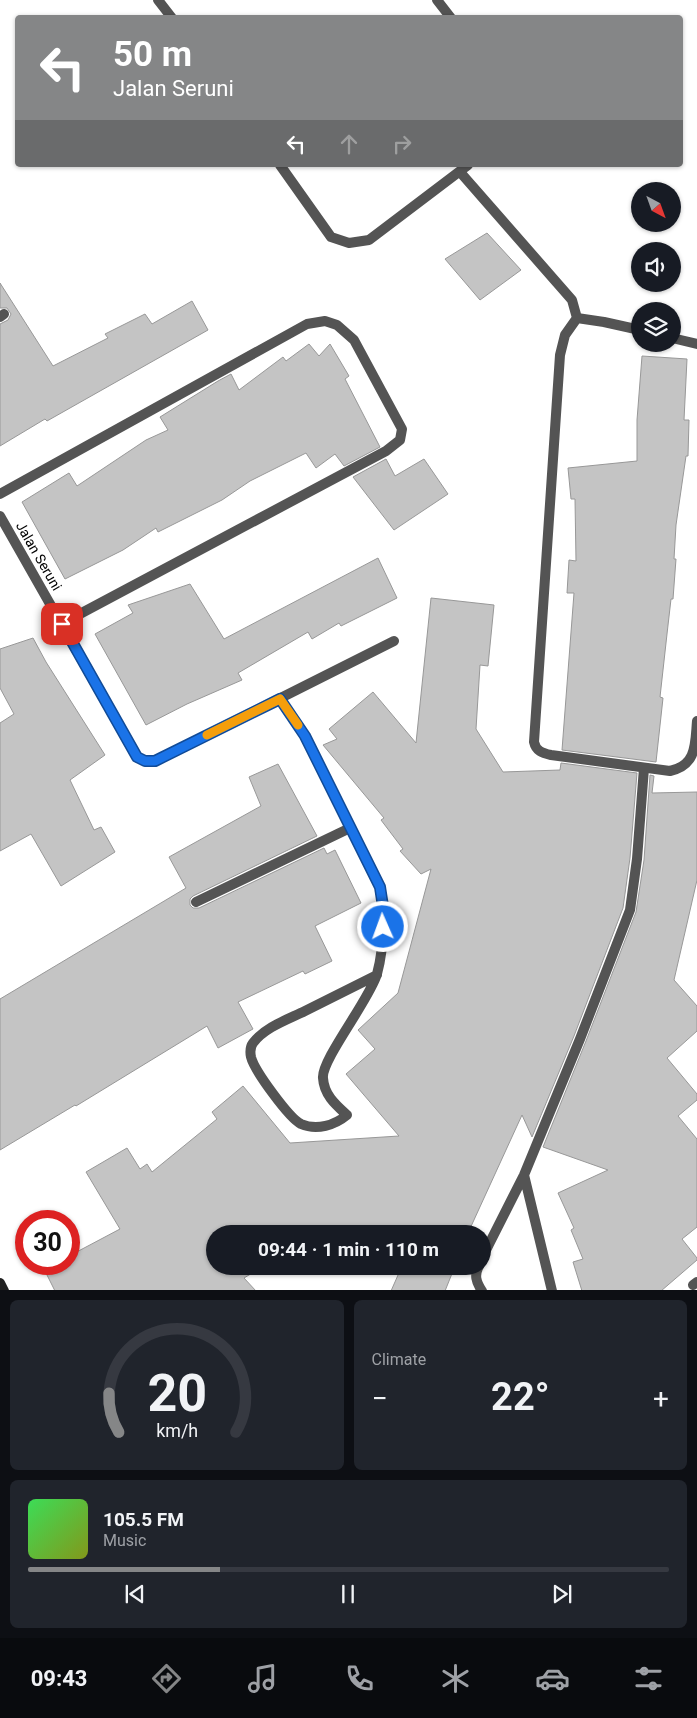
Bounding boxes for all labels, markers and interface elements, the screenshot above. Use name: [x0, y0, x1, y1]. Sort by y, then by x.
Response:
text: 50 m: [113, 34, 192, 75]
icon: left: [30, 35, 95, 100]
text: Jalan Seruni: [113, 76, 234, 101]
icon: left: [282, 130, 310, 158]
icon: ahead: [335, 130, 363, 158]
icon: right: [388, 130, 416, 158]
north arrow: [631, 182, 681, 232]
map controls: [631, 182, 681, 352]
button: sound: [631, 242, 681, 292]
button: layers: [631, 302, 681, 352]
street label: Jalan Seruni: [13, 519, 65, 593]
pin: [41, 603, 83, 645]
icon: arrive: [48, 610, 76, 638]
position arrow: [356, 900, 408, 952]
speed limit sign: 30: [15, 1210, 80, 1275]
text: 09:44 · 1 min · 110 m: [258, 1238, 439, 1261]
text: Climate: [372, 1350, 426, 1369]
text: 20: [147, 1363, 207, 1424]
text: 22°: [491, 1375, 550, 1419]
text: −: [372, 1382, 388, 1415]
text: +: [653, 1382, 669, 1415]
text: km/h: [156, 1420, 198, 1441]
text: 105.5 FM: [103, 1508, 184, 1531]
text: Music: [103, 1531, 146, 1550]
icon: previous: [121, 1580, 149, 1608]
icon: pause: [334, 1580, 362, 1608]
icon: next: [548, 1580, 576, 1608]
icon: directions: [149, 1661, 184, 1696]
icon: music: [245, 1661, 280, 1696]
icon: phone: [342, 1661, 377, 1696]
icon: climate: [438, 1661, 473, 1696]
icon: car: [535, 1661, 570, 1696]
icon: filters: [631, 1661, 666, 1696]
text: 09:43: [31, 1666, 87, 1691]

